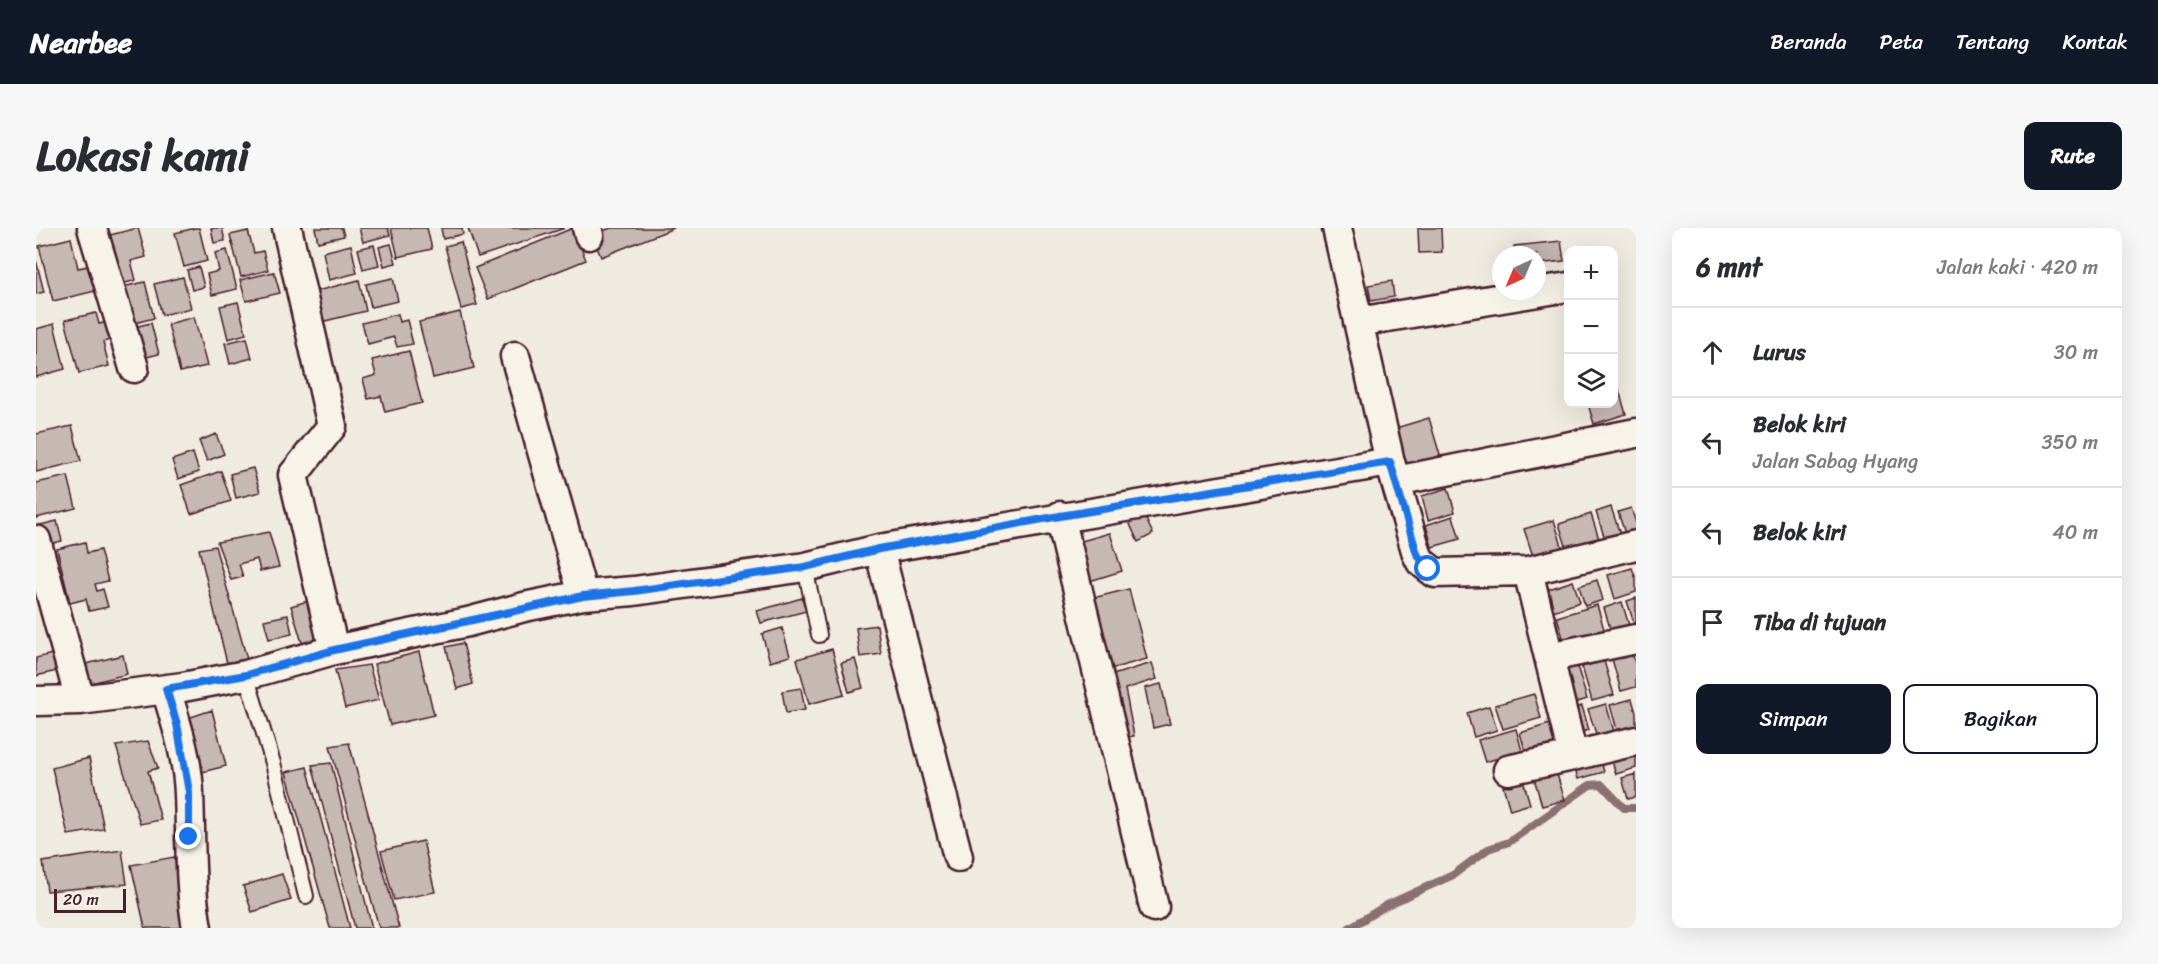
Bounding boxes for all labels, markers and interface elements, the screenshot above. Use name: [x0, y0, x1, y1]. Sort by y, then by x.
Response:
text: Nearbee: [30, 18, 132, 67]
text: Beranda: [1770, 23, 1846, 61]
text: Peta: [1879, 23, 1923, 61]
text: Tentang: [1956, 23, 2029, 61]
text: Kontak: [2062, 23, 2128, 61]
text: Lokasi kami: [36, 119, 249, 193]
button: Rute: [2024, 122, 2122, 190]
text: 6 mnt: [1696, 244, 1762, 290]
north arrow: [1492, 246, 1546, 300]
map controls: [1564, 246, 1618, 408]
button: +: [1564, 246, 1618, 300]
text: Jalan kaki · 420 m: [1937, 250, 2098, 285]
button: −: [1564, 300, 1618, 354]
text: Lurus: [1753, 333, 1806, 372]
text: 30 m: [2054, 335, 2098, 370]
icon: ahead: [1696, 336, 1729, 369]
button: layers: [1564, 354, 1618, 408]
text: Belok kiri: [1753, 405, 1846, 444]
text: 350 m: [2042, 425, 2098, 460]
icon: left: [1696, 426, 1729, 459]
text: Jalan Sabag Hyang: [1753, 444, 1918, 479]
text: Belok kiri: [1753, 513, 1846, 552]
text: 40 m: [2052, 515, 2098, 550]
icon: left: [1696, 516, 1729, 549]
route start: [1414, 555, 1440, 581]
text: Tiba di tujuan: [1753, 603, 1886, 642]
icon: arrive: [1696, 606, 1729, 639]
button: Simpan: [1696, 684, 1891, 754]
button: Bagikan: [1903, 684, 2098, 754]
route end: [175, 823, 201, 849]
text: 20 m: [63, 885, 99, 914]
scale bar: [54, 886, 126, 914]

